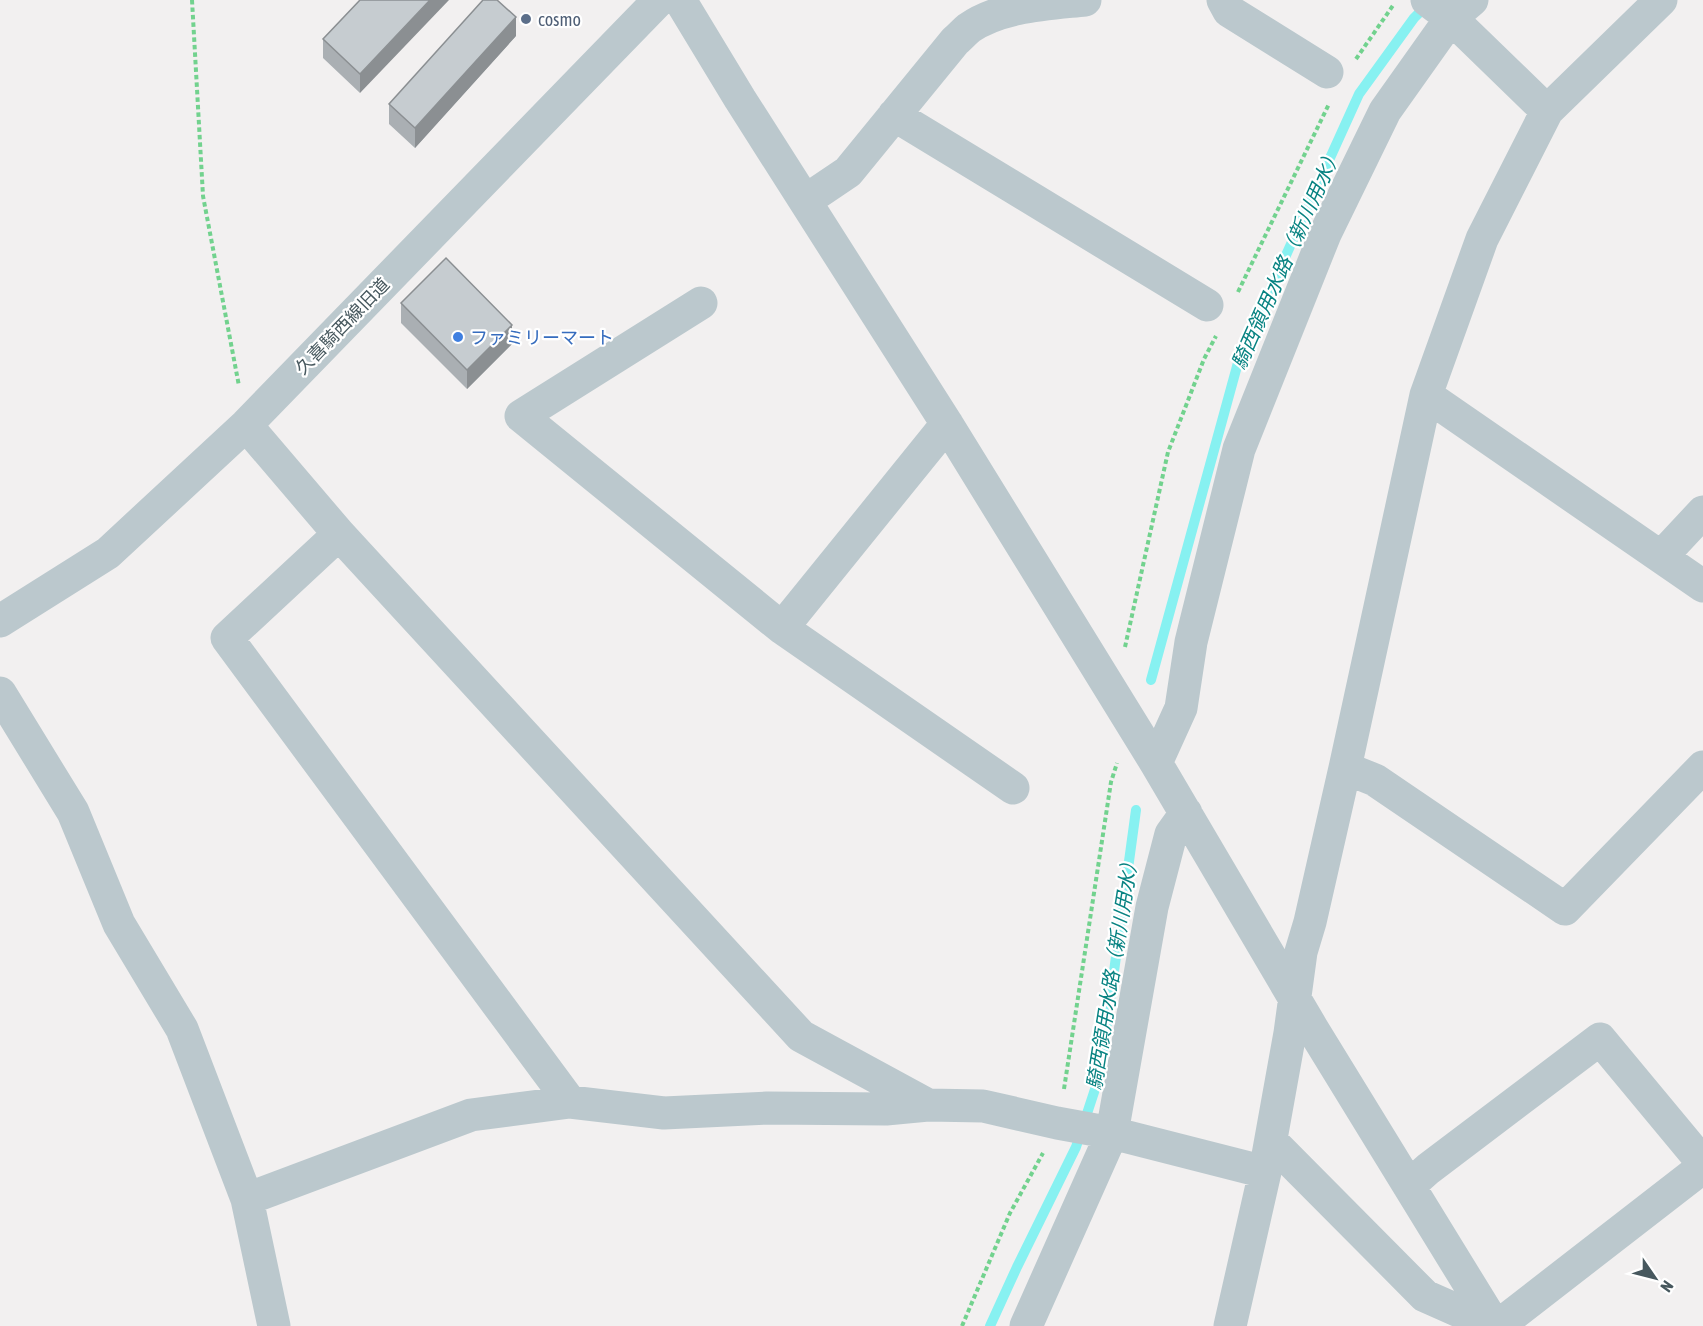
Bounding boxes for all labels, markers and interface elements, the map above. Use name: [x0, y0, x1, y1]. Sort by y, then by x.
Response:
place label: cosmo: [538, 9, 581, 30]
marker: cosmo: [519, 12, 533, 26]
water label: 騎西領用水路（新川用水）: [1227, 144, 1345, 372]
street label: 久喜騎西線旧道: [291, 273, 393, 379]
place label: ファミリーマート: [470, 327, 614, 348]
marker: ファミリーマート: [451, 330, 465, 344]
water label: 騎西領用水路（新川用水）: [1082, 851, 1142, 1091]
north arrow: [1625, 1248, 1685, 1308]
text: N: [1657, 1278, 1677, 1296]

